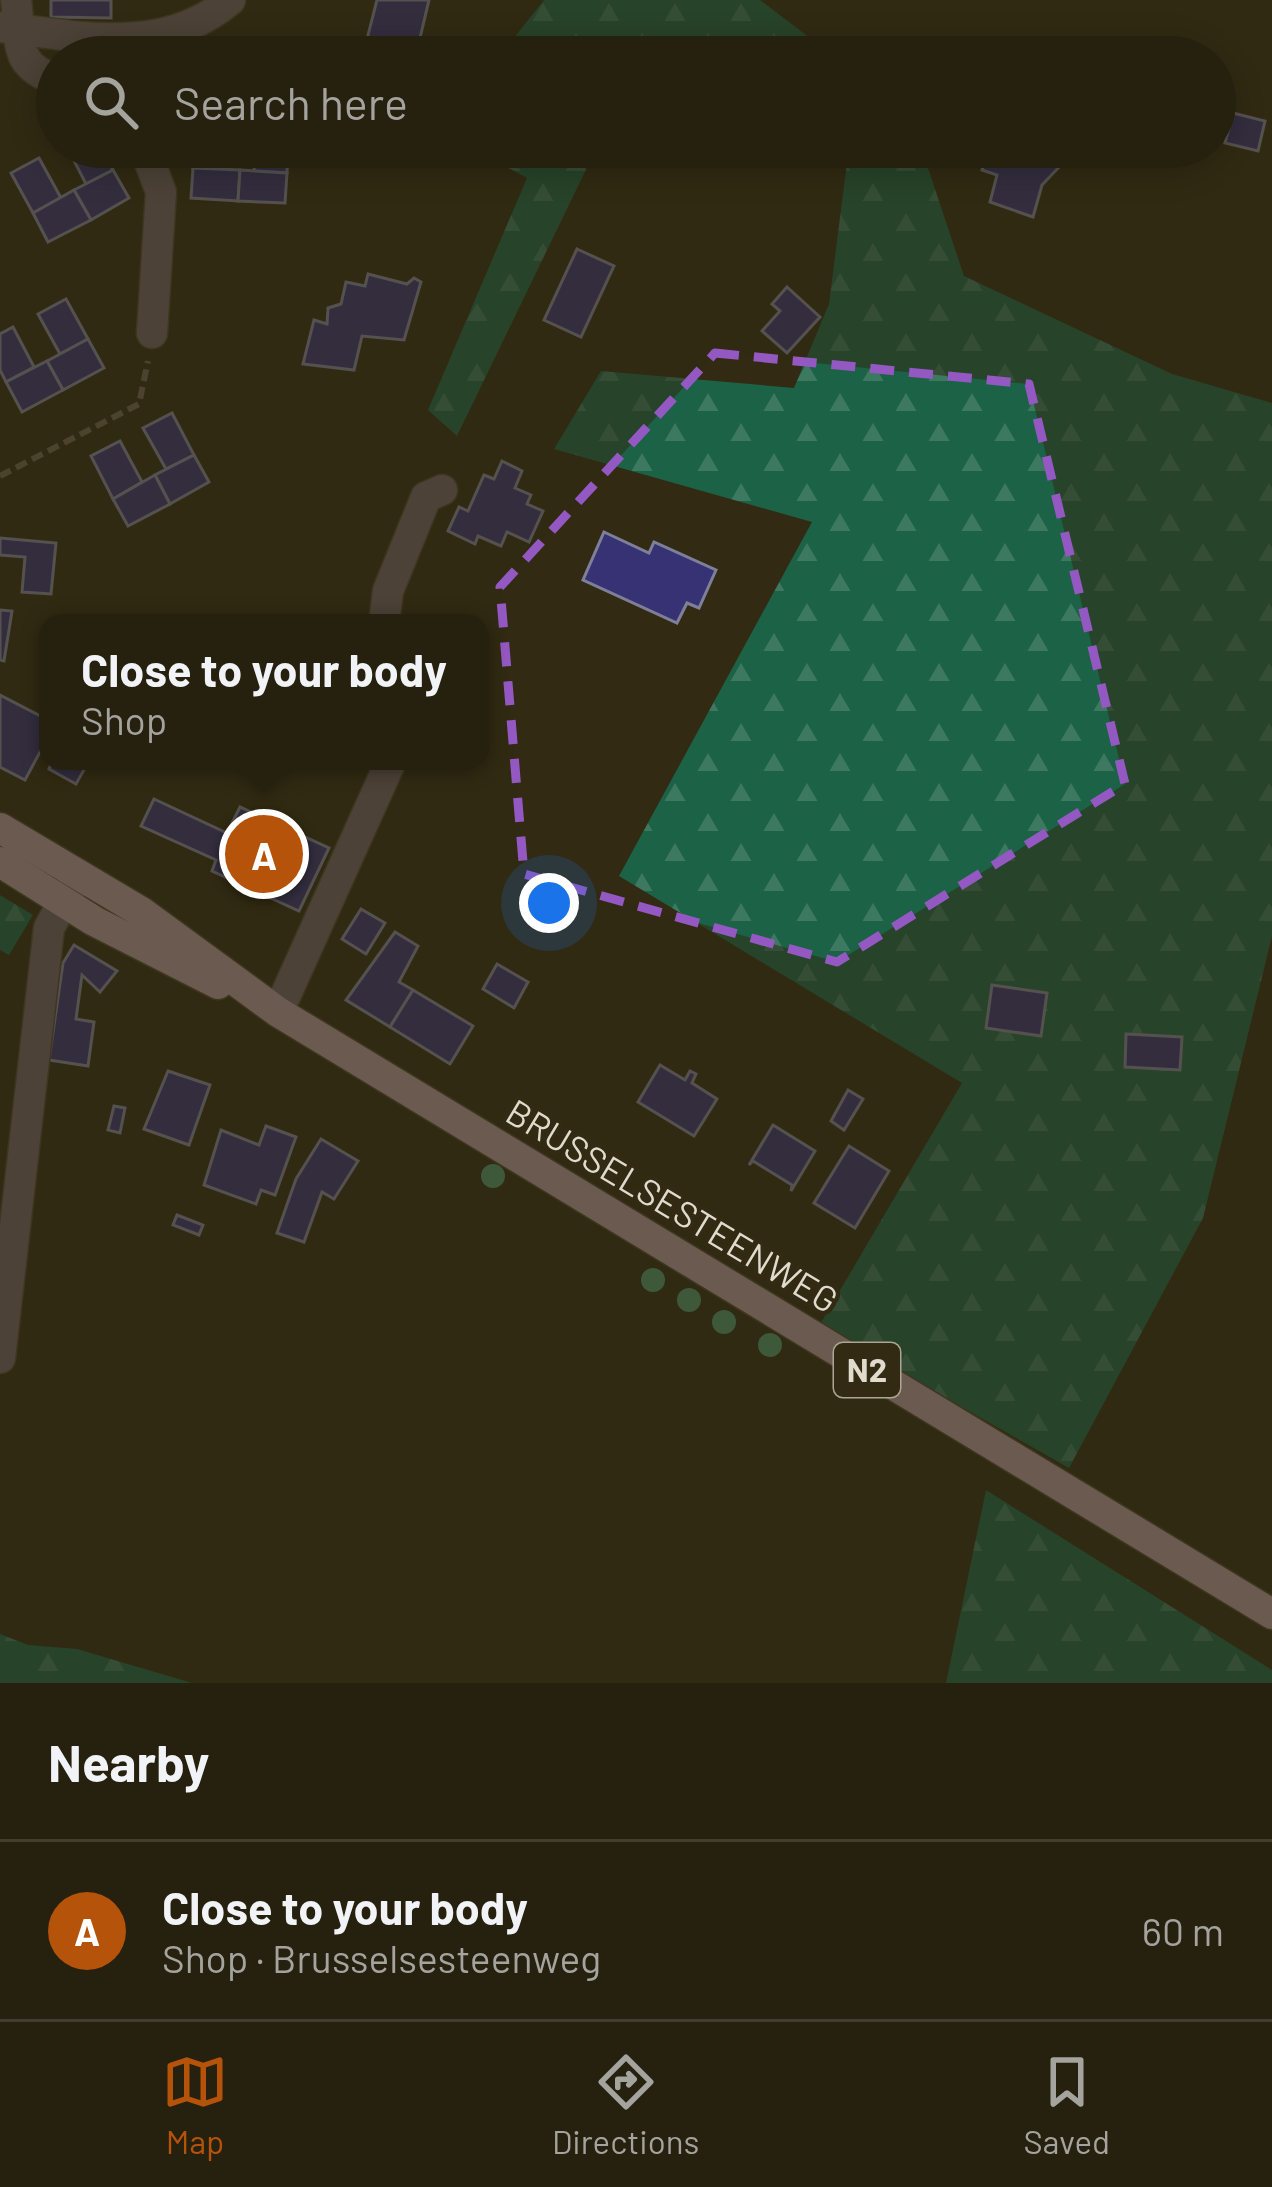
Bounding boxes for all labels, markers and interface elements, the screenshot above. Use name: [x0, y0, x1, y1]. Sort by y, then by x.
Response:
search box: [36, 36, 1236, 168]
icon: search: [78, 69, 144, 135]
text: Search here: [174, 75, 408, 129]
popup: [39, 614, 489, 770]
text: Close to your body: [81, 642, 447, 696]
text: Shop: [81, 696, 167, 743]
pin: A: [225, 809, 303, 899]
your location: [519, 873, 579, 933]
street label: BRUSSELSESTEENWEG: [499, 1089, 846, 1321]
road number: N2: [834, 1343, 900, 1397]
text: Nearby: [48, 1731, 209, 1792]
text: Close to your body: [162, 1880, 528, 1934]
text: A: [74, 1907, 100, 1954]
text: 60 m: [1142, 1907, 1224, 1954]
text: Shop · Brusselsesteenweg: [162, 1934, 601, 1981]
tab: Map: [162, 2049, 228, 2161]
tab: Directions: [552, 2049, 699, 2161]
tab: Saved: [1023, 2049, 1110, 2161]

